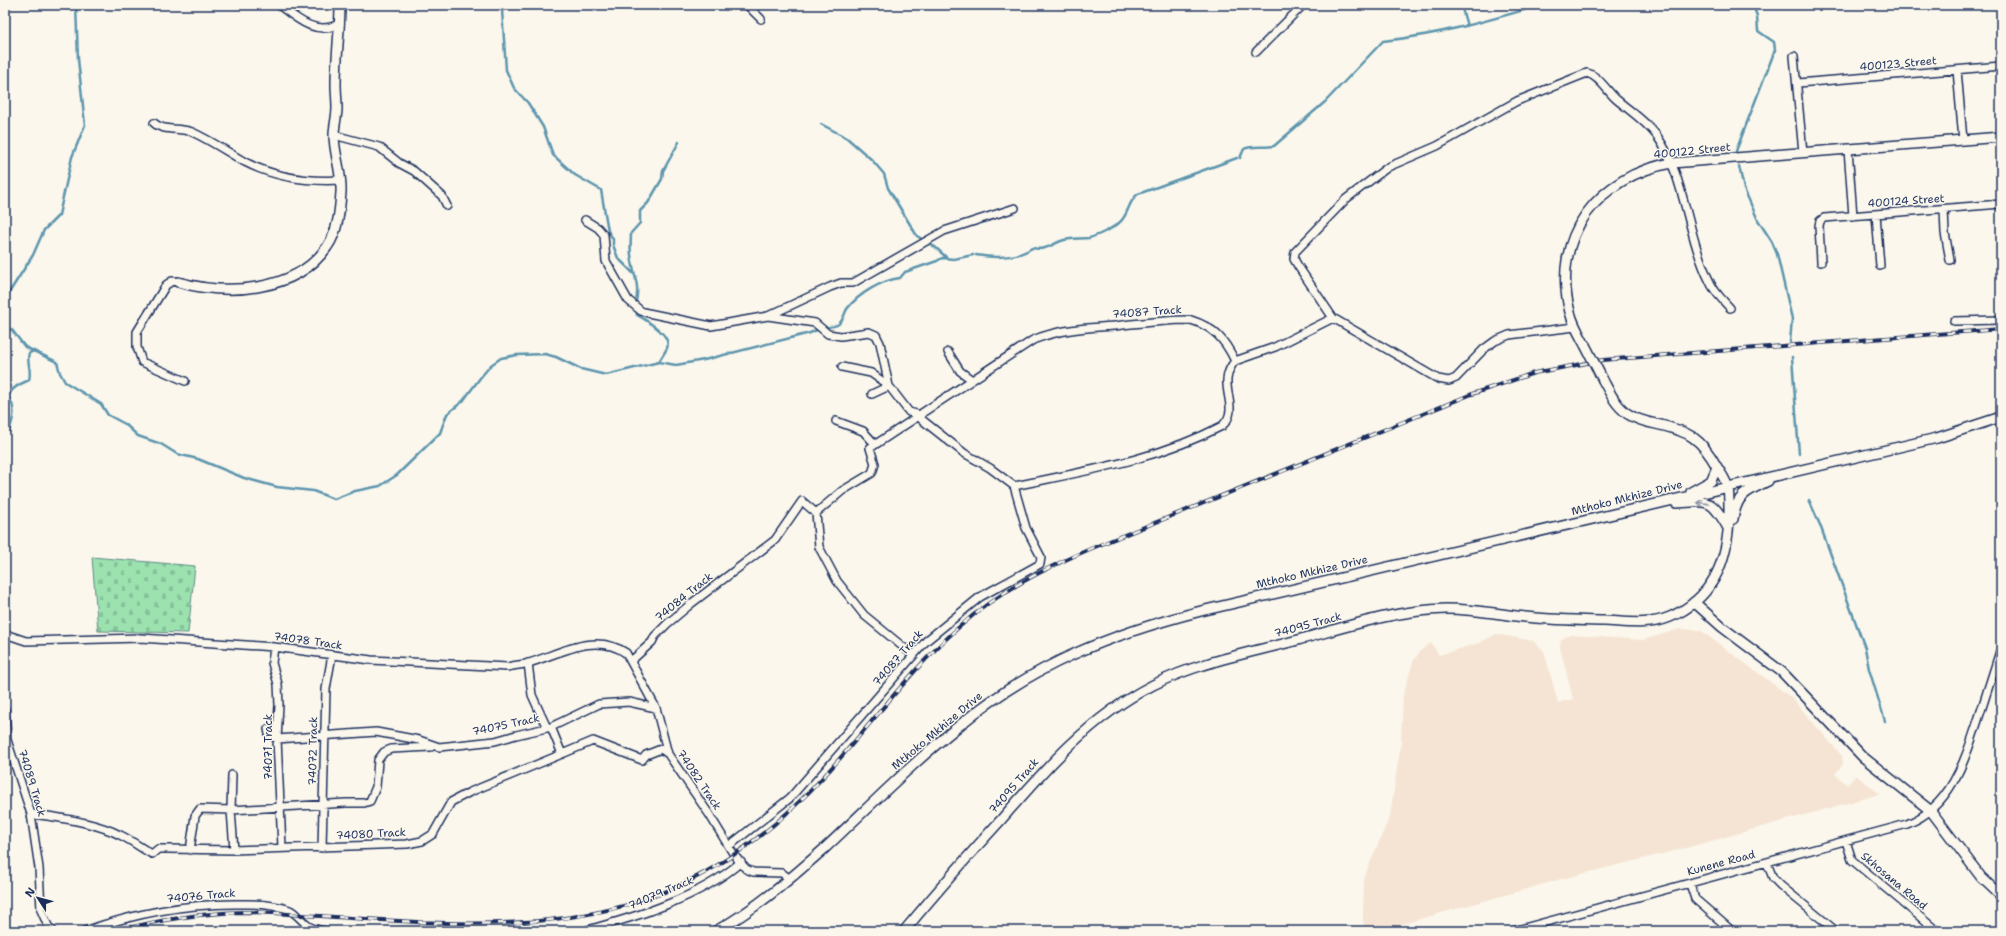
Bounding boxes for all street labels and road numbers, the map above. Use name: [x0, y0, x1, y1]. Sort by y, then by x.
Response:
street label: 400123 Street: [1859, 53, 1937, 75]
street label: 400122 Street: [1653, 139, 1732, 163]
street label: 400124 Street: [1867, 191, 1945, 211]
street label: 74087 Track: [1112, 302, 1182, 322]
street label: Mthoko Mkhize Drive: [1570, 477, 1684, 519]
street label: Mthoko Mkhize Drive: [1255, 552, 1369, 592]
street label: 74084 Track: [652, 569, 716, 625]
street label: 74095 Track: [1273, 609, 1343, 641]
street label: 74087 Track: [870, 627, 926, 689]
street label: 74078 Track: [273, 629, 343, 653]
street label: Mthoko Mkhize Drive: [889, 689, 985, 773]
street label: 74075 Track: [471, 711, 541, 739]
street label: 74071 Track: [261, 714, 276, 780]
street label: 74072 Track: [305, 716, 321, 786]
street label: 74089 Track: [15, 747, 49, 819]
street label: 74082 Track: [673, 747, 725, 813]
street label: 74095 Track: [986, 755, 1042, 817]
street label: 74080 Track: [336, 825, 406, 843]
street label: Kunene Road: [1685, 847, 1757, 879]
street label: Skhosana Road: [1858, 849, 1930, 913]
street label: 74079 Track: [626, 873, 696, 913]
street label: 74076 Track: [166, 886, 236, 906]

